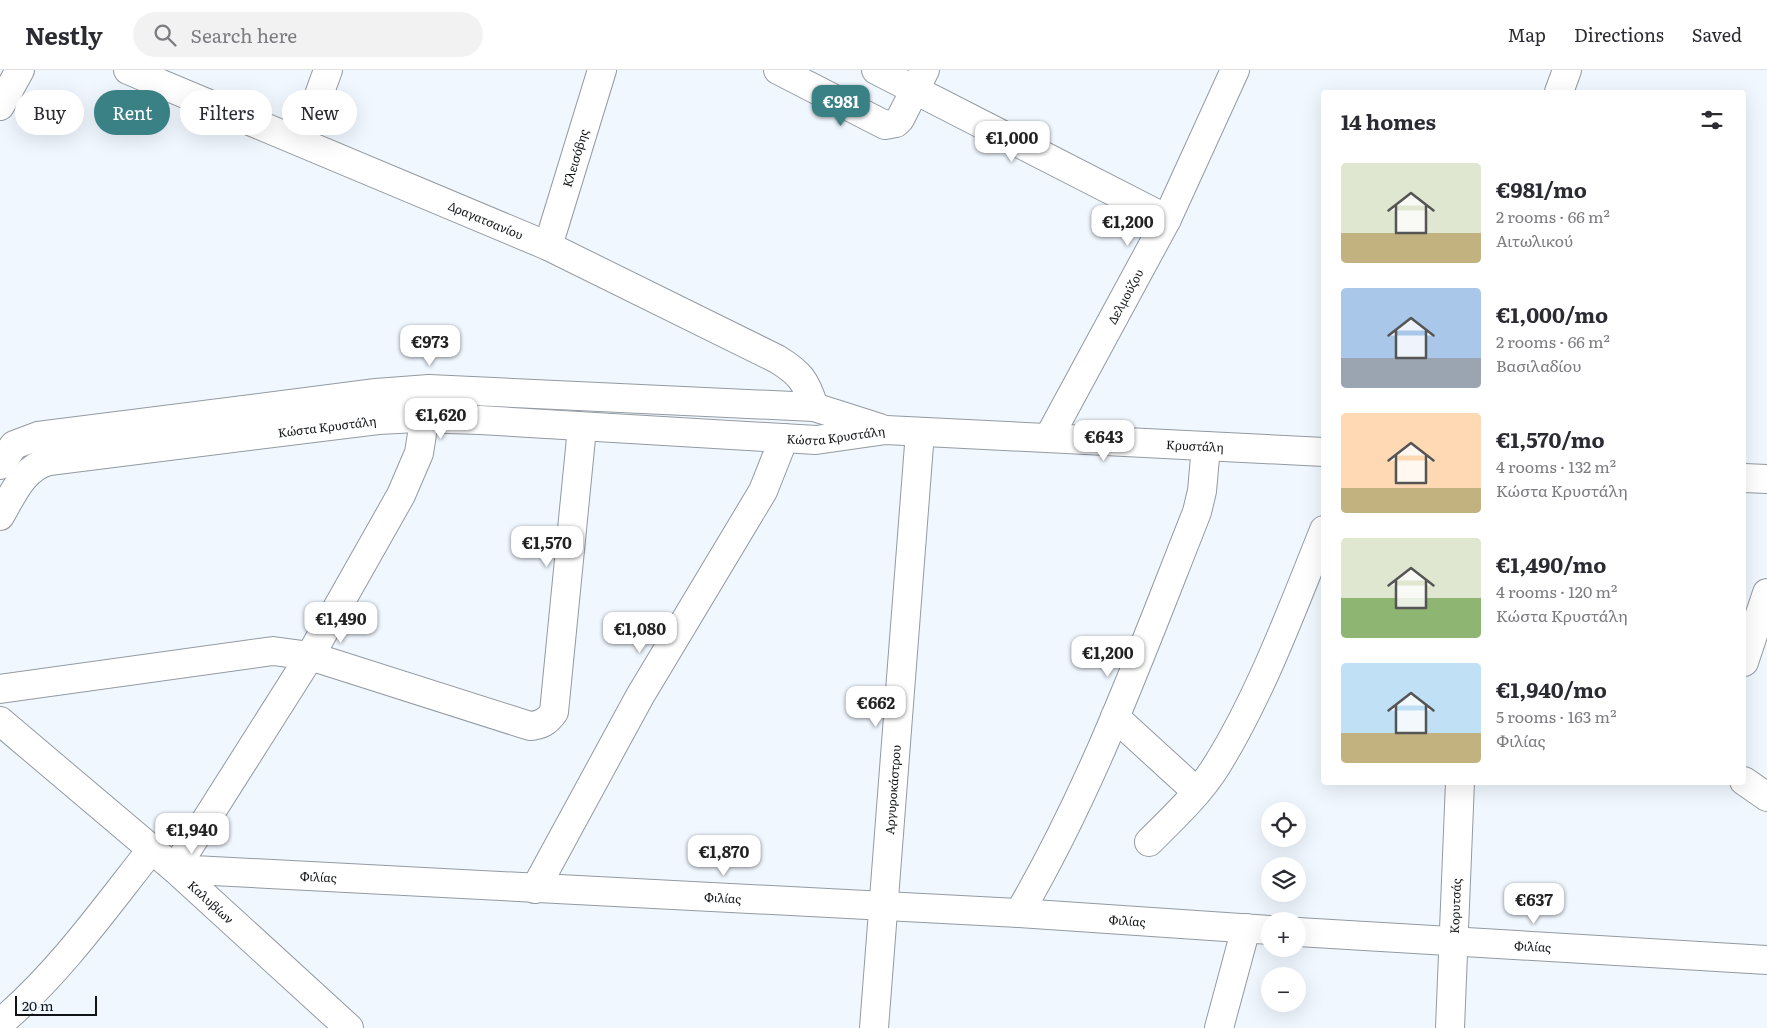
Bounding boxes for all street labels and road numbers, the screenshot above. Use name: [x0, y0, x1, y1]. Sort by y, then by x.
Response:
street label: Κλεισόβης: [558, 127, 592, 190]
street label: Δραγατσανίου: [446, 196, 526, 244]
street label: Δελμούζου: [1103, 265, 1147, 327]
street label: Κώστα Κρυστάλη: [277, 411, 377, 441]
street label: Κώστα Κρυστάλη: [786, 421, 886, 449]
street label: Κρυστάλη: [1166, 435, 1224, 456]
street label: Αργυροκάστρου: [880, 744, 905, 835]
street label: Φιλίας: [299, 867, 337, 886]
street label: Καλυβίων: [184, 876, 238, 928]
street label: Κορυτσάς: [1445, 878, 1465, 934]
street label: Φιλίας: [704, 888, 742, 908]
street label: Φιλίας: [1108, 910, 1146, 931]
street label: Φιλίας: [1514, 936, 1552, 956]

